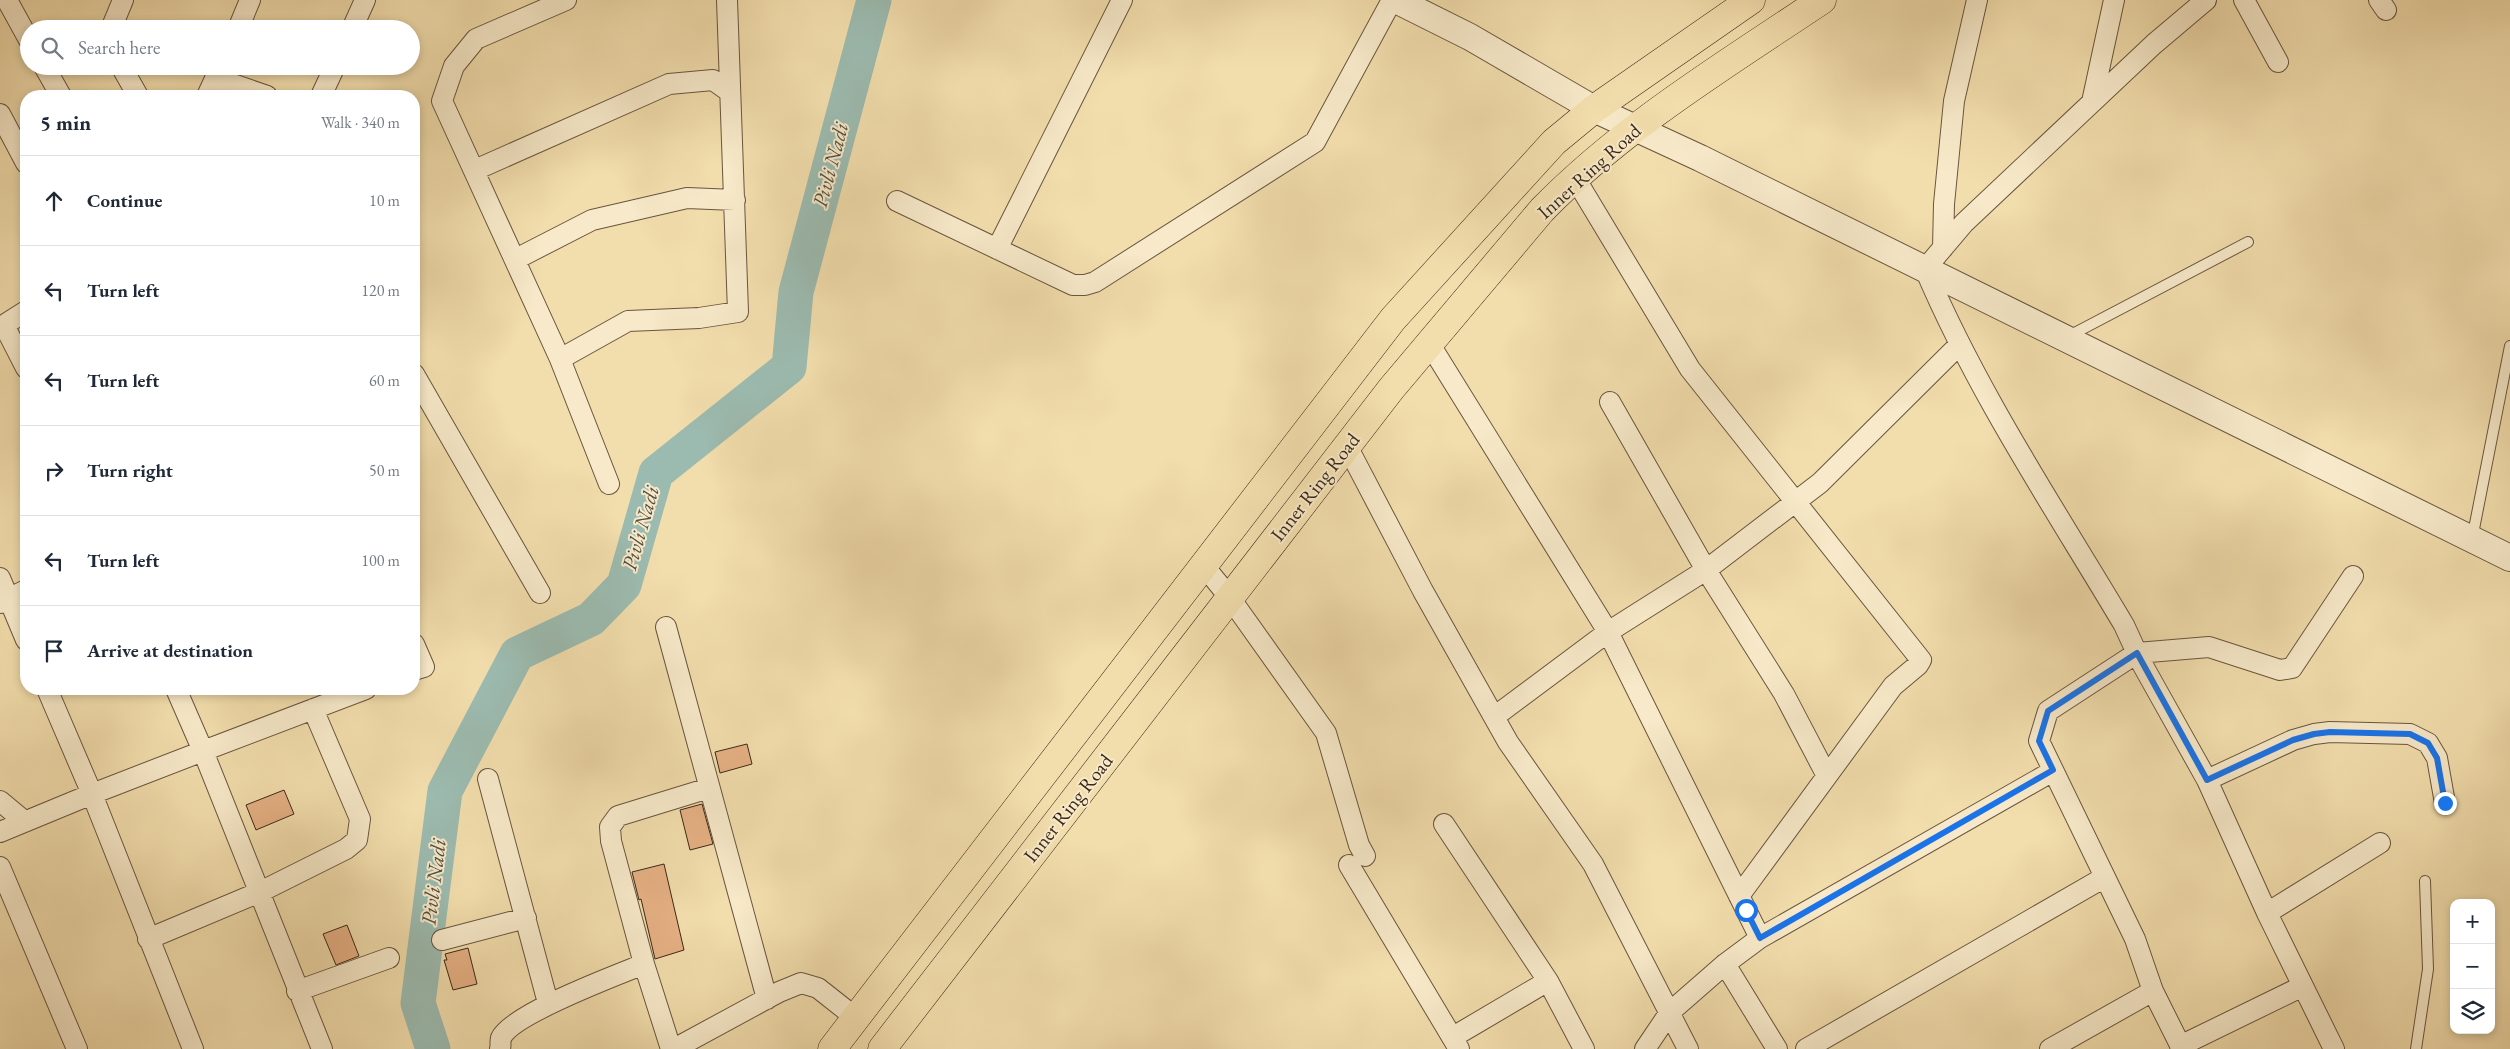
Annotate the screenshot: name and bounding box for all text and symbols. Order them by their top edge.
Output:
search box [20,20,420,75]
icon: search [38,34,66,62]
text: Search here [78,35,160,60]
text: 5 min [40,109,91,136]
text: Walk · 340 m [321,112,400,133]
street label: Inner Ring Road [1532,117,1647,224]
water label: Pivli Nadi [806,119,854,210]
icon: ahead [40,187,68,215]
text: Continue [87,188,162,213]
text: 10 m [369,190,400,211]
icon: left [40,277,68,305]
text: Turn left [87,278,159,303]
text: 120 m [361,280,400,301]
icon: left [40,367,68,395]
text: Turn left [87,368,159,393]
text: 60 m [369,370,400,391]
street label: Inner Ring Road [1265,427,1366,546]
icon: right [40,457,68,485]
text: Turn right [87,458,173,483]
text: 50 m [369,460,400,481]
water label: Pivli Nadi [615,482,665,573]
icon: left [40,547,68,575]
text: Turn left [87,548,159,573]
text: 100 m [361,550,400,571]
icon: arrive [40,637,68,665]
text: Arrive at destination [87,638,253,663]
street label: Inner Ring Road [1018,748,1119,867]
route end [2434,792,2457,815]
water label: Pivli Nadi [414,837,452,927]
route start [1735,899,1758,922]
map controls [2450,899,2495,1034]
button: + [2450,899,2495,944]
button: − [2450,944,2495,989]
button: layers [2450,989,2495,1034]

